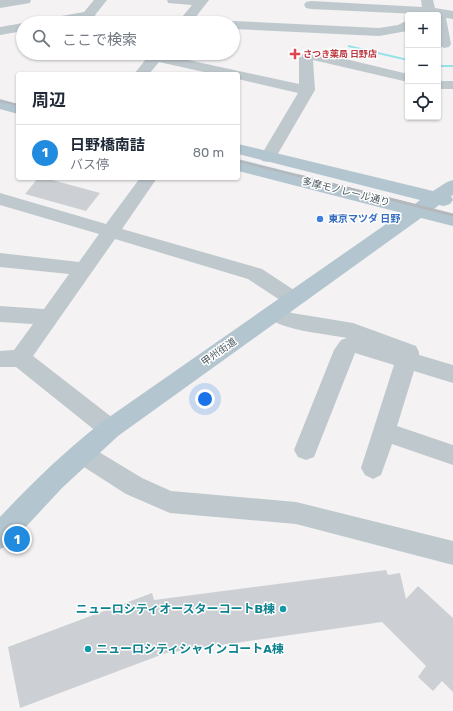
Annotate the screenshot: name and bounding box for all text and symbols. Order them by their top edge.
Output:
map controls [405,12,441,120]
button: + [405,12,441,48]
search box [16,16,240,60]
icon: search [30,27,52,49]
text: ここで検索 [62,31,137,49]
button: − [405,48,441,84]
marker: さつき薬局 日野店 [290,49,300,59]
place label: さつき薬局 日野店 [303,49,377,59]
button: locate [405,84,441,120]
text: 周辺 [32,90,66,110]
text: 日野橋南詰 [70,136,145,154]
text: 1 [42,145,48,160]
text: 80 m [193,145,224,160]
text: バス停 [70,157,109,172]
street label: 多摩モノレール通り [301,175,391,209]
place label: 東京マツダ 日野 [328,213,401,225]
marker: 東京マツダ 日野 [315,214,325,224]
street label: 甲州街道 [199,336,239,368]
your location [195,389,215,409]
pin: 1 [4,524,30,554]
place label: ニューロシティオースターコートB棟 [76,602,275,616]
marker: ニューロシティオースターコートB棟 [278,604,288,614]
place label: ニューロシティシャインコートA棟 [96,642,284,656]
marker: ニューロシティシャインコートA棟 [83,644,93,654]

